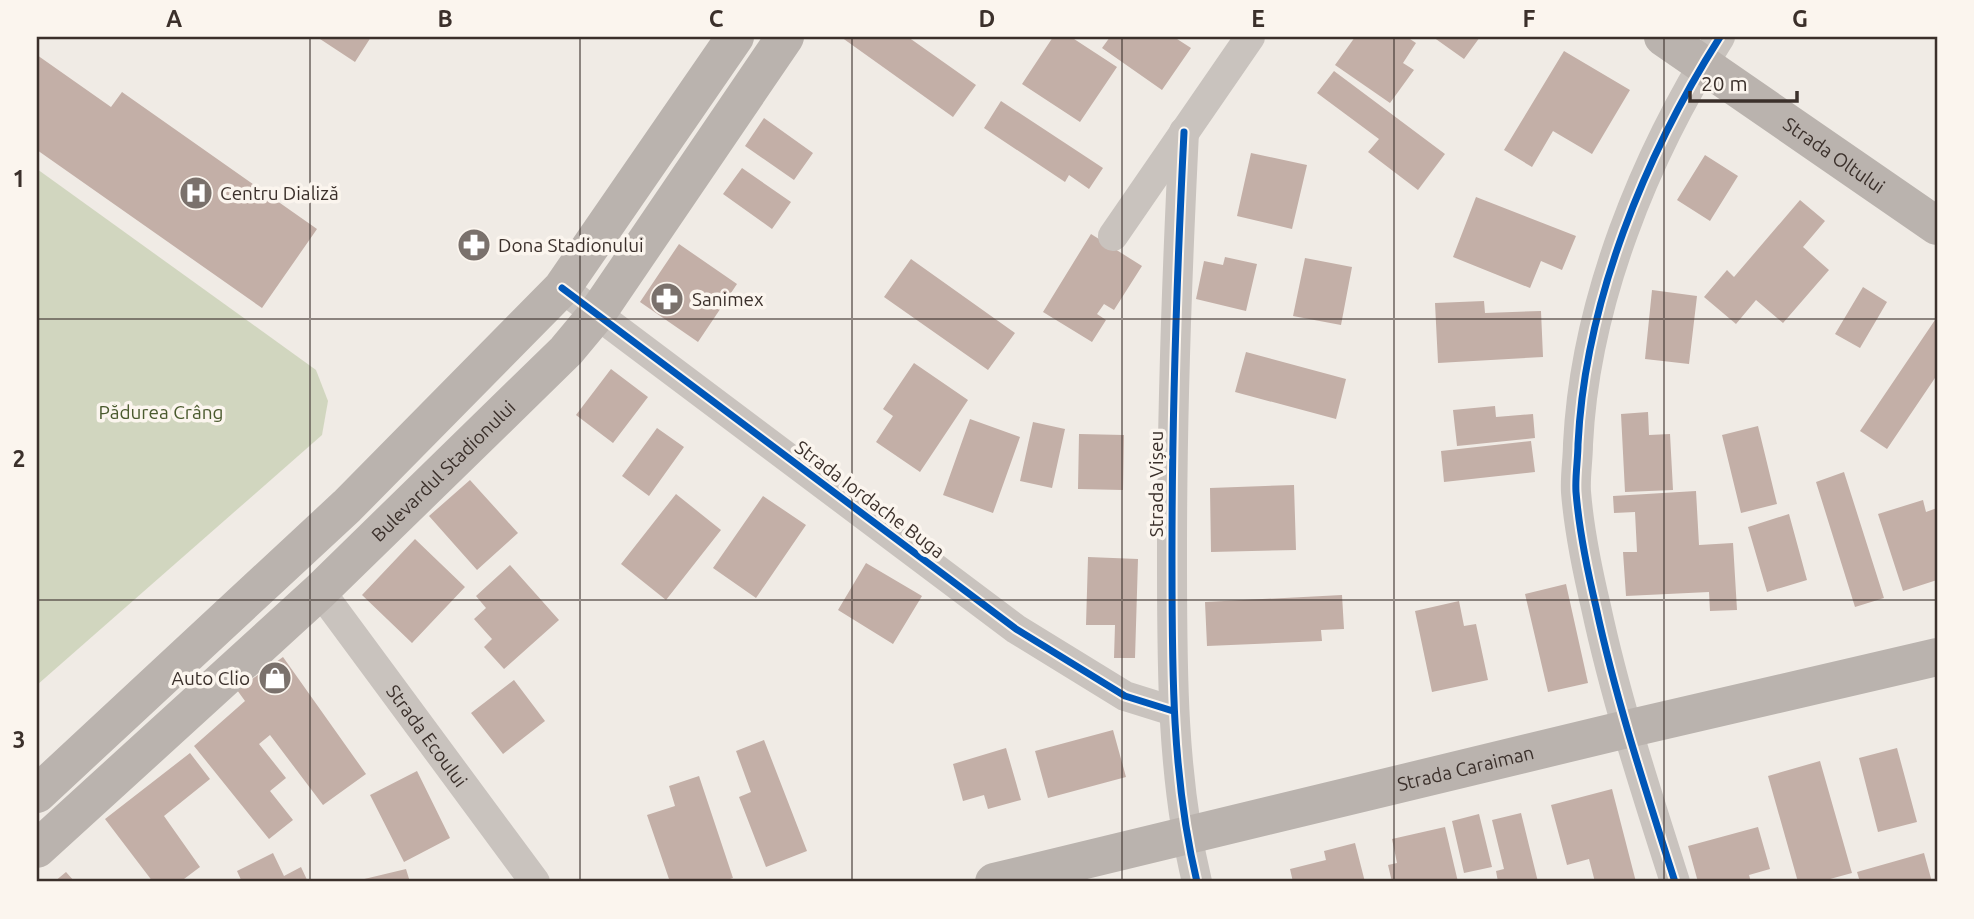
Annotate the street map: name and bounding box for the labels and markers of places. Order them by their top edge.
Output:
hospital icon: Centru Dializă [177,174,215,212]
place label: Centru Dializă [220,182,339,204]
pharmacy icon: Dona Stadionului [455,226,493,264]
place label: Dona Stadionului [498,234,644,256]
pharmacy icon: Sanimex [648,280,686,318]
place label: Sanimex [692,288,764,310]
shop icon: Auto Clio [256,659,294,697]
place label: Auto Clio [172,667,250,689]

